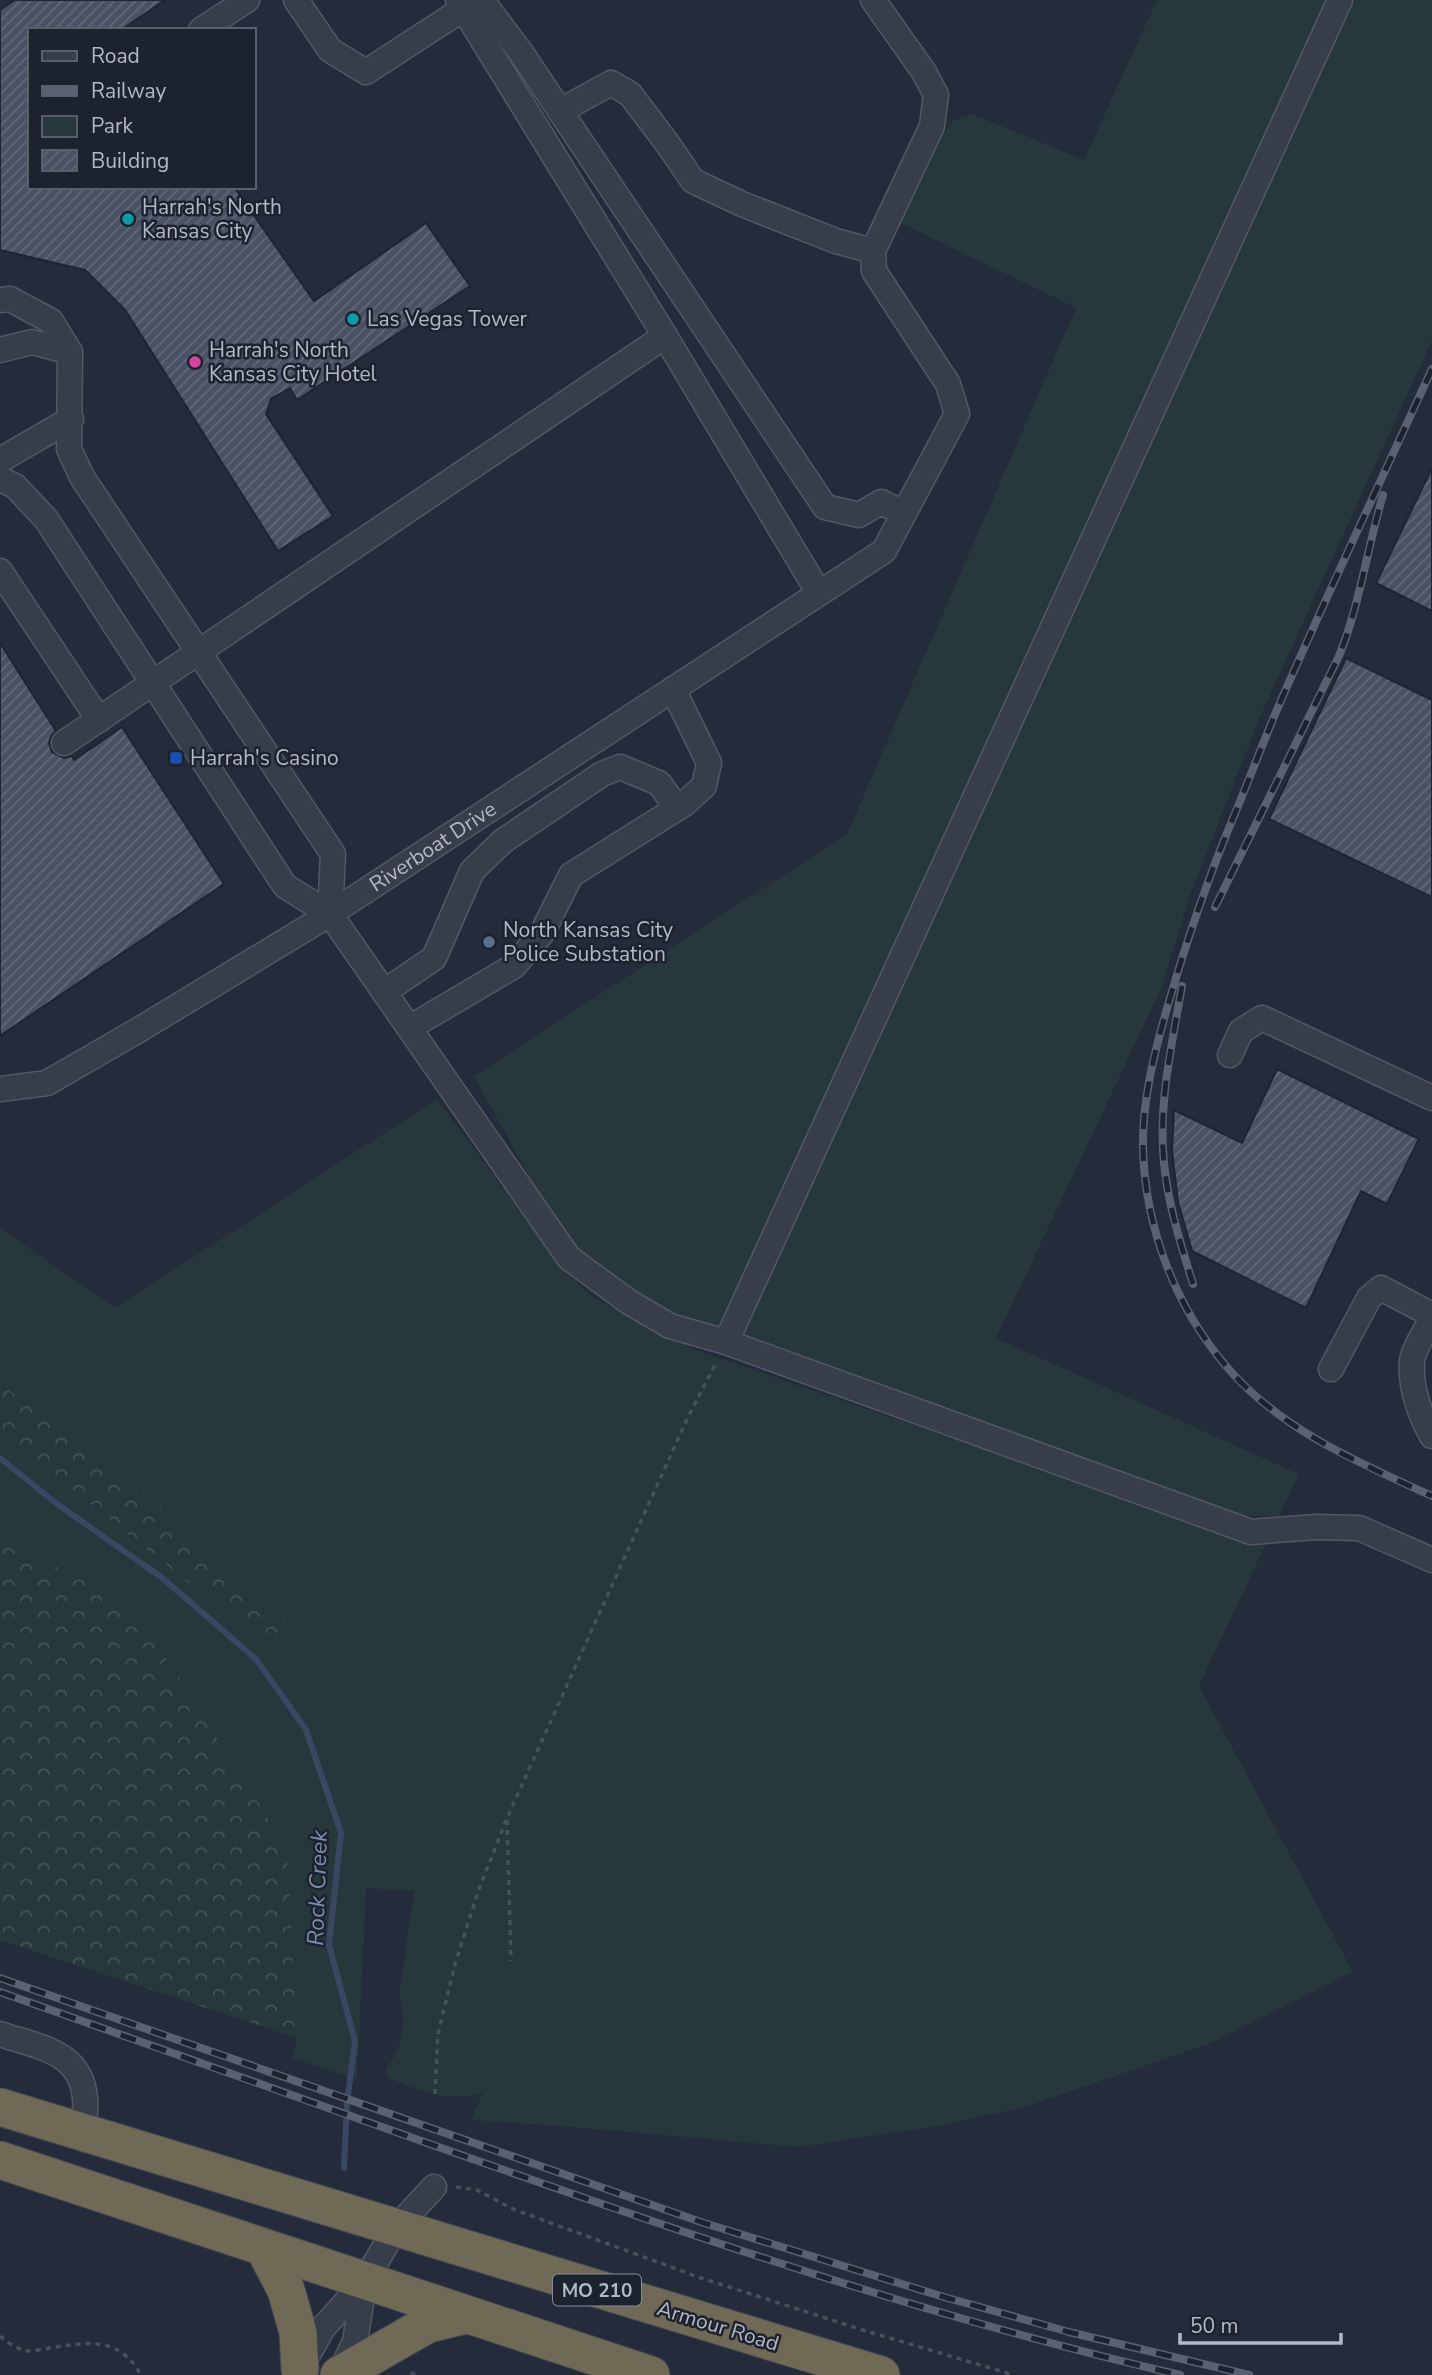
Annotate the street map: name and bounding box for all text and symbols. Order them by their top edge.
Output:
legend [28,28,256,189]
text: Road [91,42,140,70]
text: Railway [91,77,166,105]
text: Park [91,112,133,140]
text: Building [91,147,169,175]
place label: Harrah's North Kansas City [142,193,282,245]
marker: Harrah's North Kansas City [120,211,136,227]
place label: Las Vegas Tower [367,305,528,333]
marker: Las Vegas Tower [345,311,361,327]
place label: Harrah's North Kansas City Hotel [209,336,378,388]
marker: Harrah's North Kansas City Hotel [187,354,203,370]
place label: Harrah's Casino [190,744,339,772]
marker: Harrah's Casino [168,750,184,766]
street label: Riverboat Drive [364,795,502,898]
place label: North Kansas City Police Substation [503,916,673,968]
marker: North Kansas City Police Substation [481,934,497,950]
water label: Rock Creek [300,1829,335,1946]
road number: MO 210 [553,2274,641,2306]
street label: Armour Road [654,2294,782,2358]
scale bar [1180,2302,1341,2346]
text: 50 m [1190,2312,1239,2340]

